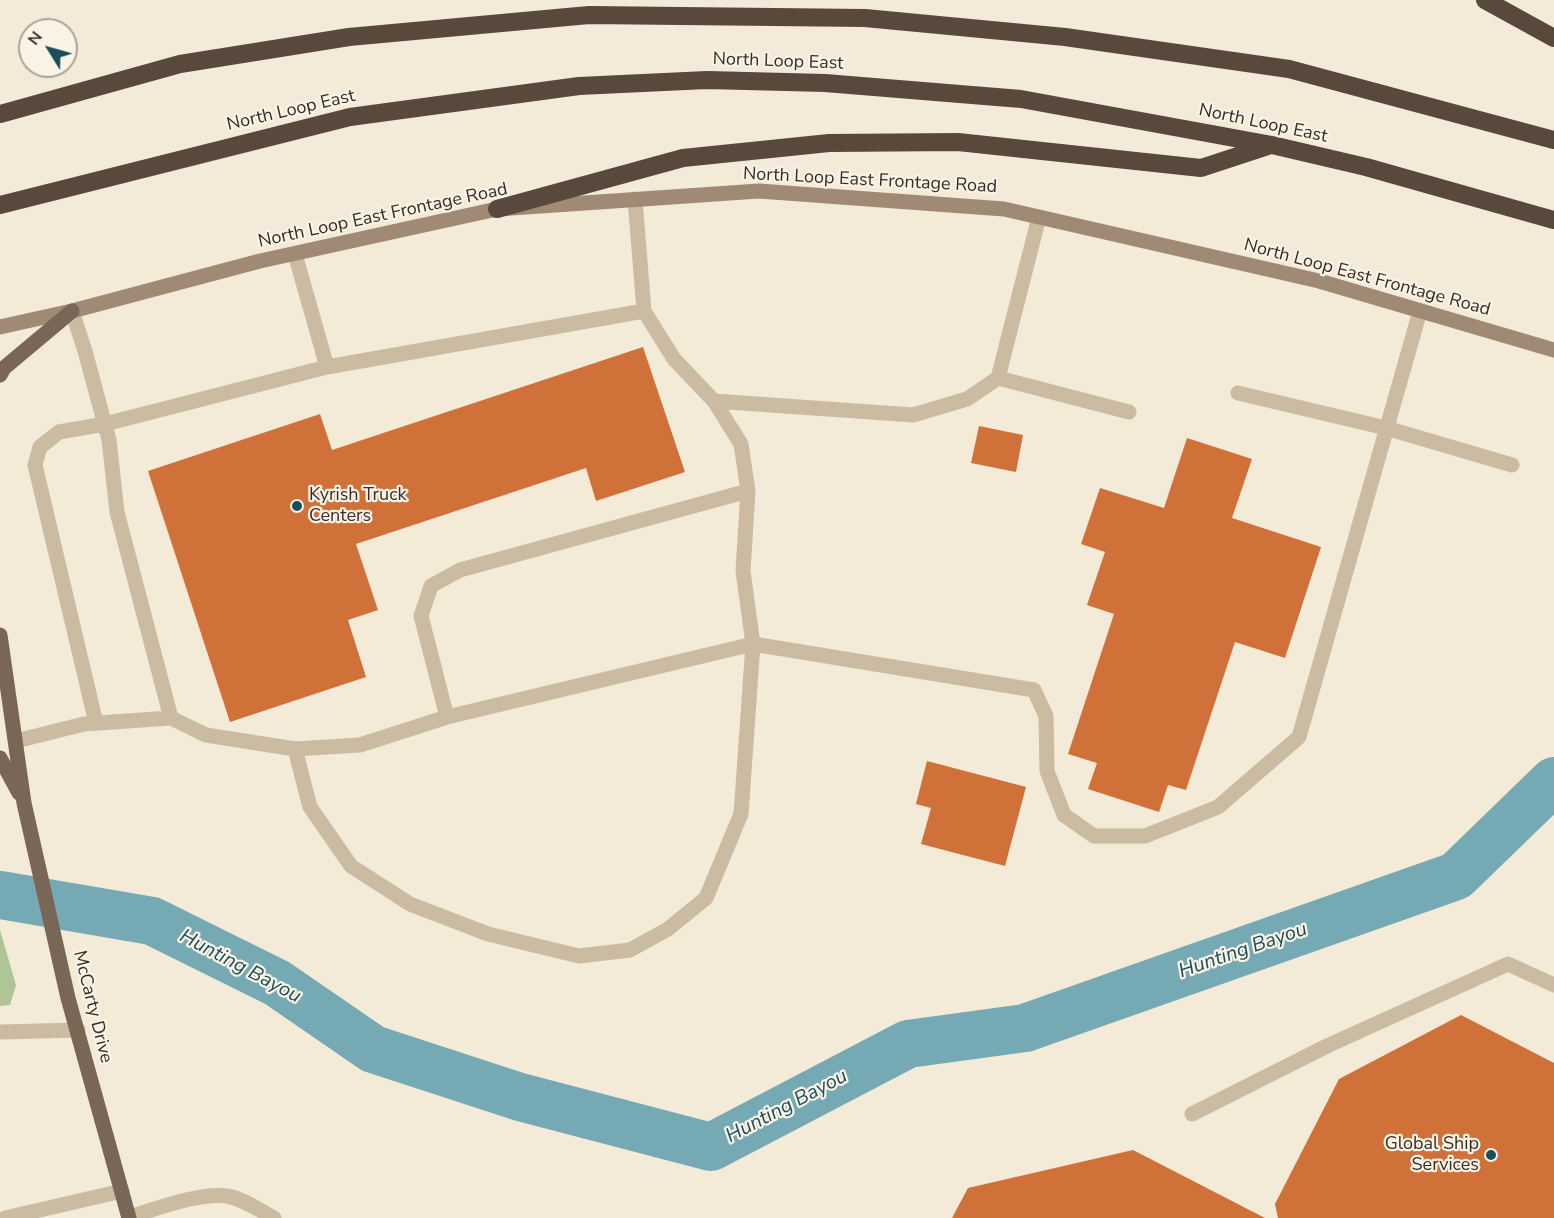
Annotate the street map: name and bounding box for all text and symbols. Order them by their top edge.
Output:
north arrow [18,18,78,78]
text: N [23,27,48,50]
street label: North Loop East [712,49,844,75]
street label: North Loop East [225,86,357,136]
street label: North Loop East [1197,100,1329,148]
street label: North Loop East Frontage Road [742,164,998,198]
street label: North Loop East Frontage Road [256,179,510,253]
street label: North Loop East Frontage Road [1241,235,1493,321]
place label: Kyrish Truck Centers [309,485,406,528]
marker: Kyrish Truck Centers [290,499,304,513]
water label: Hunting Bayou [1176,918,1310,984]
water label: Hunting Bayou [175,925,305,1009]
street label: McCarty Drive [68,949,116,1065]
water label: Hunting Bayou [722,1065,852,1149]
place label: Global Ship Services [1385,1134,1479,1176]
marker: Global Ship Services [1484,1148,1498,1162]

